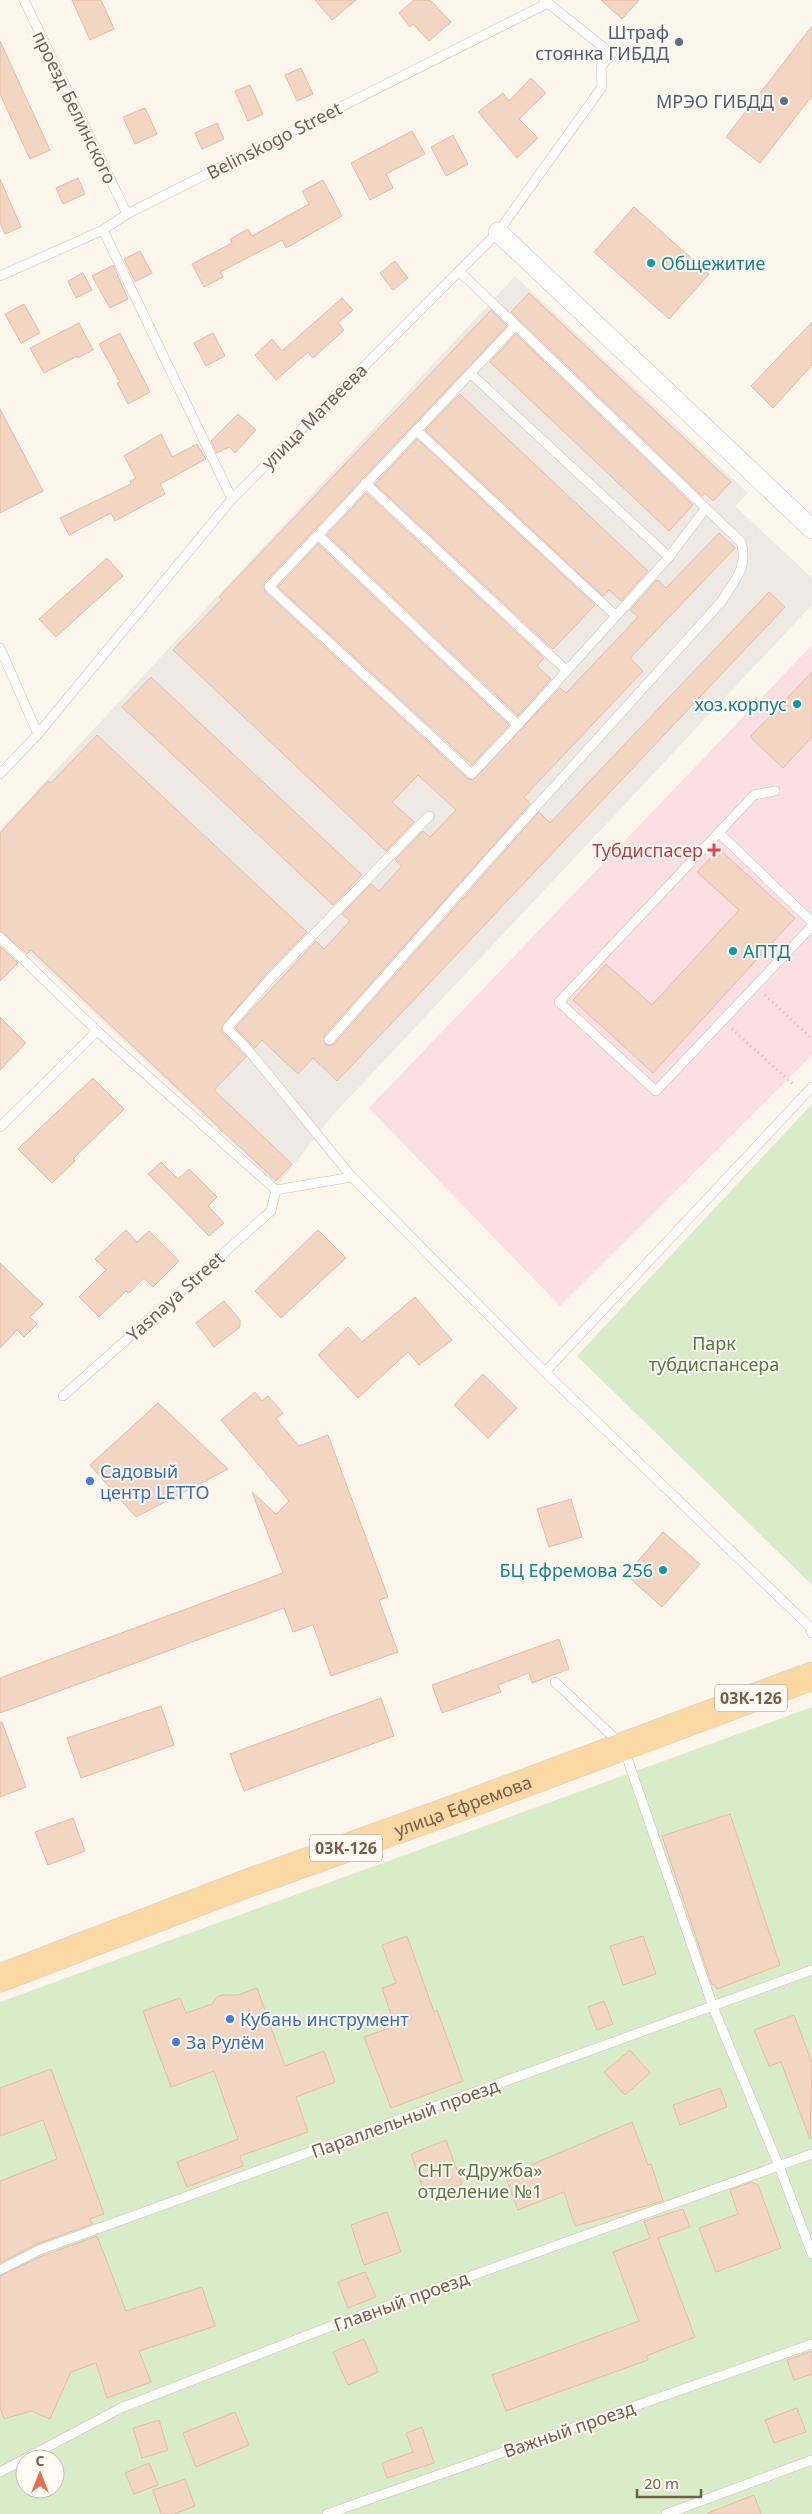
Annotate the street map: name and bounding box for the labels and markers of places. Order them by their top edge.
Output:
place label: Штраф стоянка ГИБДД [535,20,669,65]
marker: Штраф стоянка ГИБДД [673,36,685,48]
place label: МРЭО ГИБДД [656,89,774,113]
marker: МРЭО ГИБДД [778,95,790,107]
place label: Общежитие [661,251,766,275]
marker: Общежитие [645,257,657,269]
place label: хоз.корпус [695,692,787,716]
marker: хоз.корпус [791,698,803,710]
place label: Тубдиспасер [592,838,703,862]
marker: Тубдиспасер [707,843,721,857]
place label: АПТД [743,939,790,963]
marker: АПТД [727,945,739,957]
place label: Садовый центр LETTO [100,1459,210,1504]
marker: Садовый центр LETTO [84,1475,96,1487]
place label: БЦ Ефремова 256 [500,1558,653,1582]
marker: БЦ Ефремова 256 [657,1564,669,1576]
place label: Кубань инструмент [240,2007,409,2031]
marker: Кубань инструмент [224,2013,236,2025]
place label: За Рулём [186,2030,265,2054]
marker: За Рулём [170,2036,182,2048]

